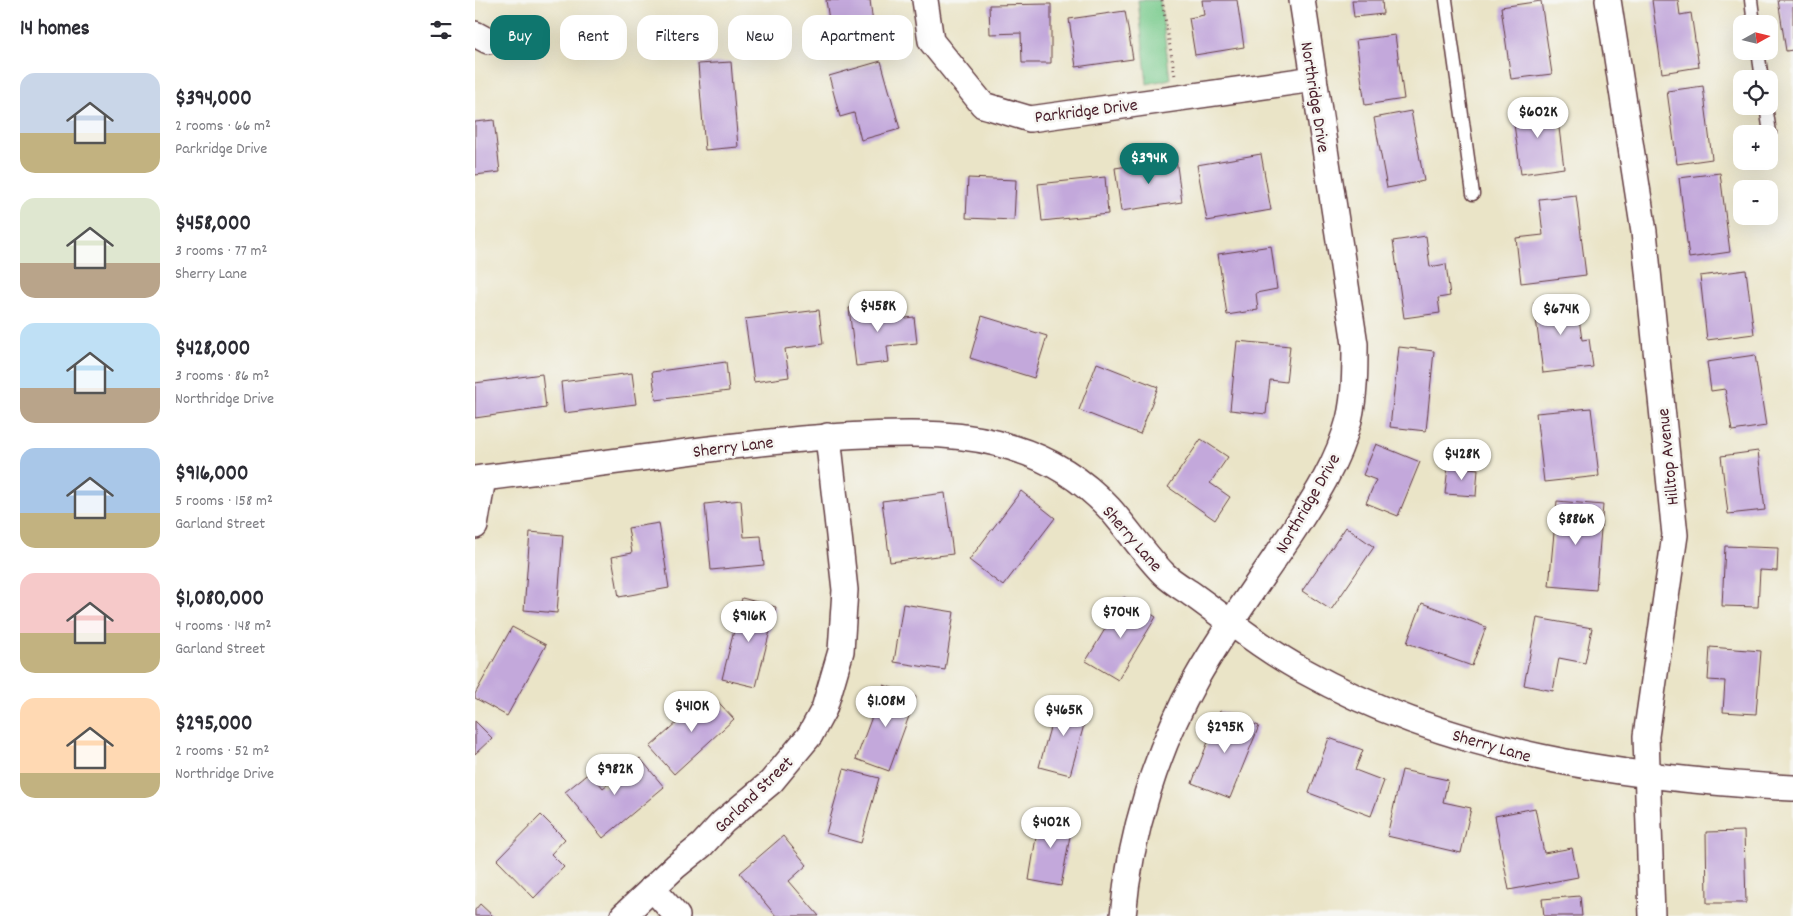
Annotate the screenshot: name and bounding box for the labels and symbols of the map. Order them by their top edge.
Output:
north arrow [1733,15,1777,60]
street label: Northridge Drive [1292,40,1335,154]
street label: Parkridge Drive [1033,94,1139,131]
pin: $602K [1503,96,1573,139]
pin: $394K [1114,142,1184,185]
pin: $458K [843,290,913,333]
pin: $674K [1526,294,1596,336]
street label: Hilltop Avenue [1652,407,1687,506]
street label: Sherry Lane [692,431,775,466]
pin: $428K [1427,438,1497,481]
street label: Northridge Drive [1270,450,1348,559]
street label: Sherry Lane [1095,501,1167,578]
pin: $886K [1541,504,1611,546]
pin: $704K [1086,596,1156,639]
pin: $916K [714,600,784,643]
pin: $1.08M [845,686,927,728]
pin: $410K [657,690,727,733]
pin: $465K [1029,694,1099,737]
pin: $295K [1190,712,1260,754]
street label: Sherry Lane [1449,724,1534,771]
street label: Garland Street [710,751,800,840]
pin: $982K [580,754,650,796]
pin: $402K [1016,806,1086,849]

